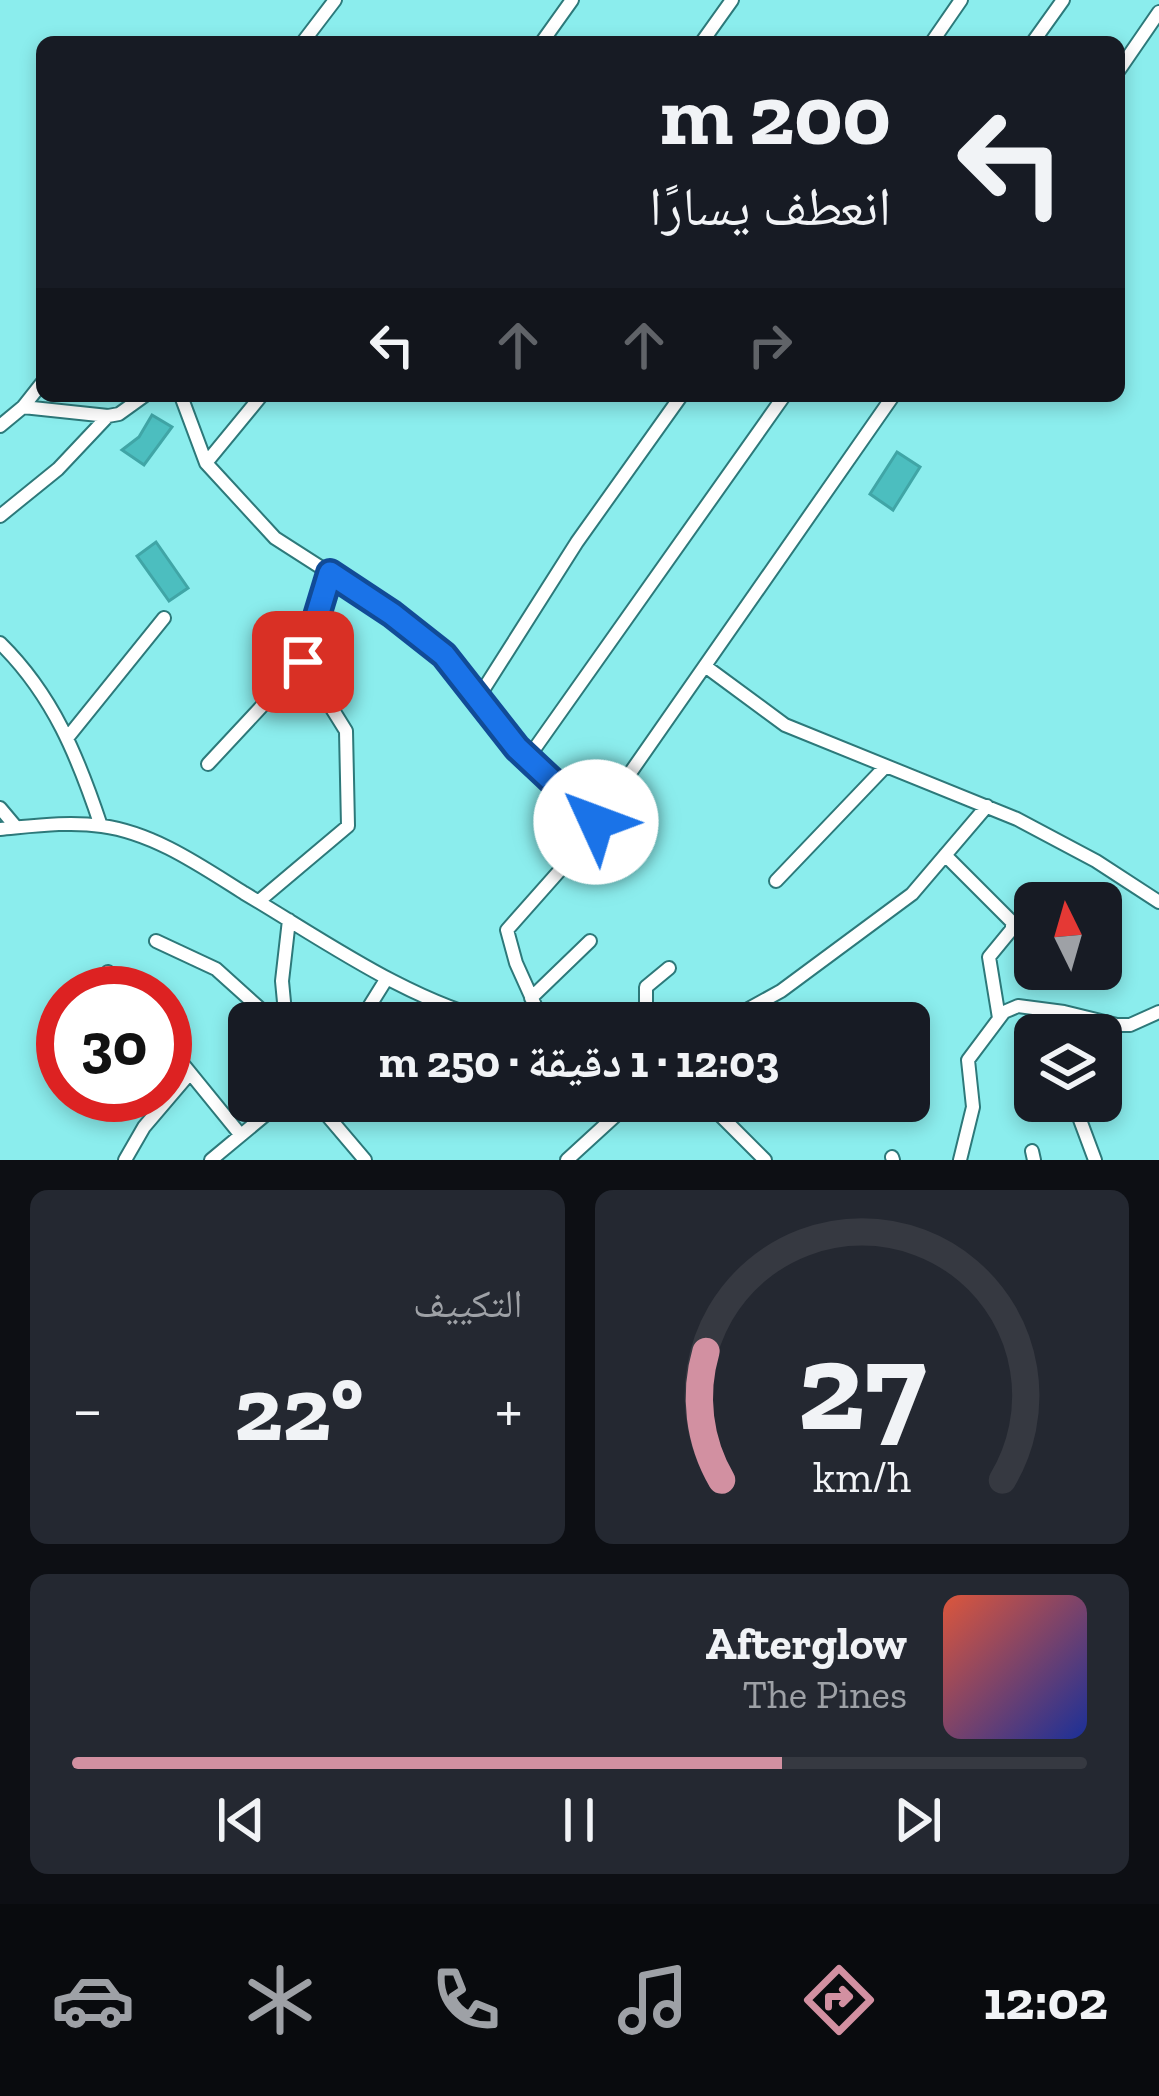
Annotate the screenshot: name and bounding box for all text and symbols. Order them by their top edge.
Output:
text: 200 m [660,65,891,166]
icon: left [933,84,1089,240]
text: انعطف يسارًا [649,174,891,239]
icon: left [359,312,425,378]
icon: ahead [485,312,551,378]
icon: ahead [611,312,677,378]
icon: right [737,312,803,378]
pin [252,611,354,713]
icon: arrive [270,629,336,695]
position arrow [533,759,659,885]
north arrow [1014,882,1122,990]
map controls [1014,882,1122,1122]
speed limit sign: 30 [36,966,192,1122]
button: layers [1014,1014,1122,1122]
text: 12:03 · 1 دقيقة · 250 m [379,1035,779,1089]
text: التكييف [413,1280,523,1327]
text: 27 [797,1311,926,1461]
text: 22° [234,1355,363,1463]
text: − [72,1370,103,1449]
text: + [495,1370,523,1449]
text: km/h [813,1452,911,1503]
text: Afterglow [706,1617,907,1671]
text: The Pines [743,1671,907,1718]
icon: previous [208,1787,274,1853]
icon: pause [546,1787,612,1853]
icon: next [885,1787,951,1853]
icon: car [51,1958,135,2042]
icon: climate [238,1958,322,2042]
icon: phone [424,1958,508,2042]
icon: music [611,1958,695,2042]
icon: directions [797,1958,881,2042]
text: 12:02 [983,1968,1108,2033]

